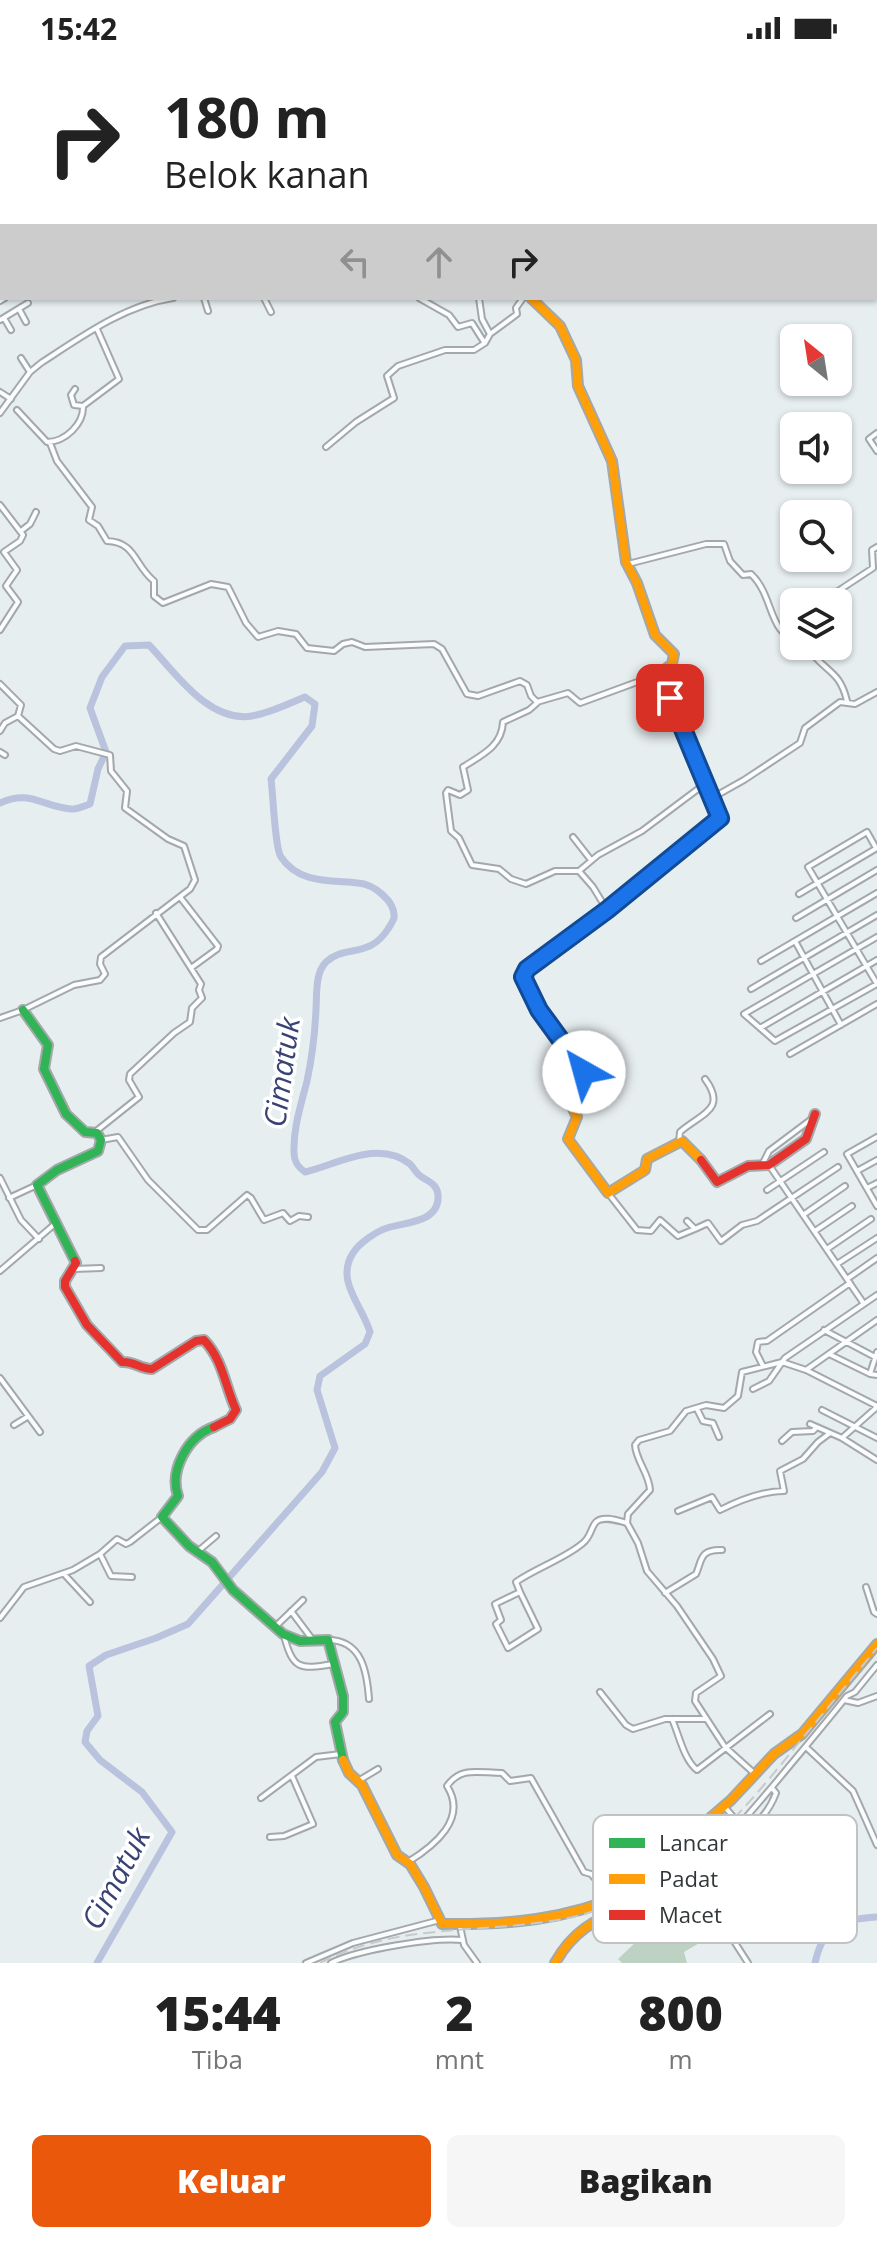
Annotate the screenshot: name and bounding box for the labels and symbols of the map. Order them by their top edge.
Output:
north arrow [780,324,852,396]
pin [636,664,704,732]
water label: Cimatuk [253,1013,309,1129]
position arrow [542,1030,626,1114]
legend [593,1815,857,1943]
water label: Cimatuk [71,1819,160,1936]
text: Lancar [659,1827,728,1857]
text: Padat [659,1863,718,1893]
text: Macet [659,1899,722,1929]

